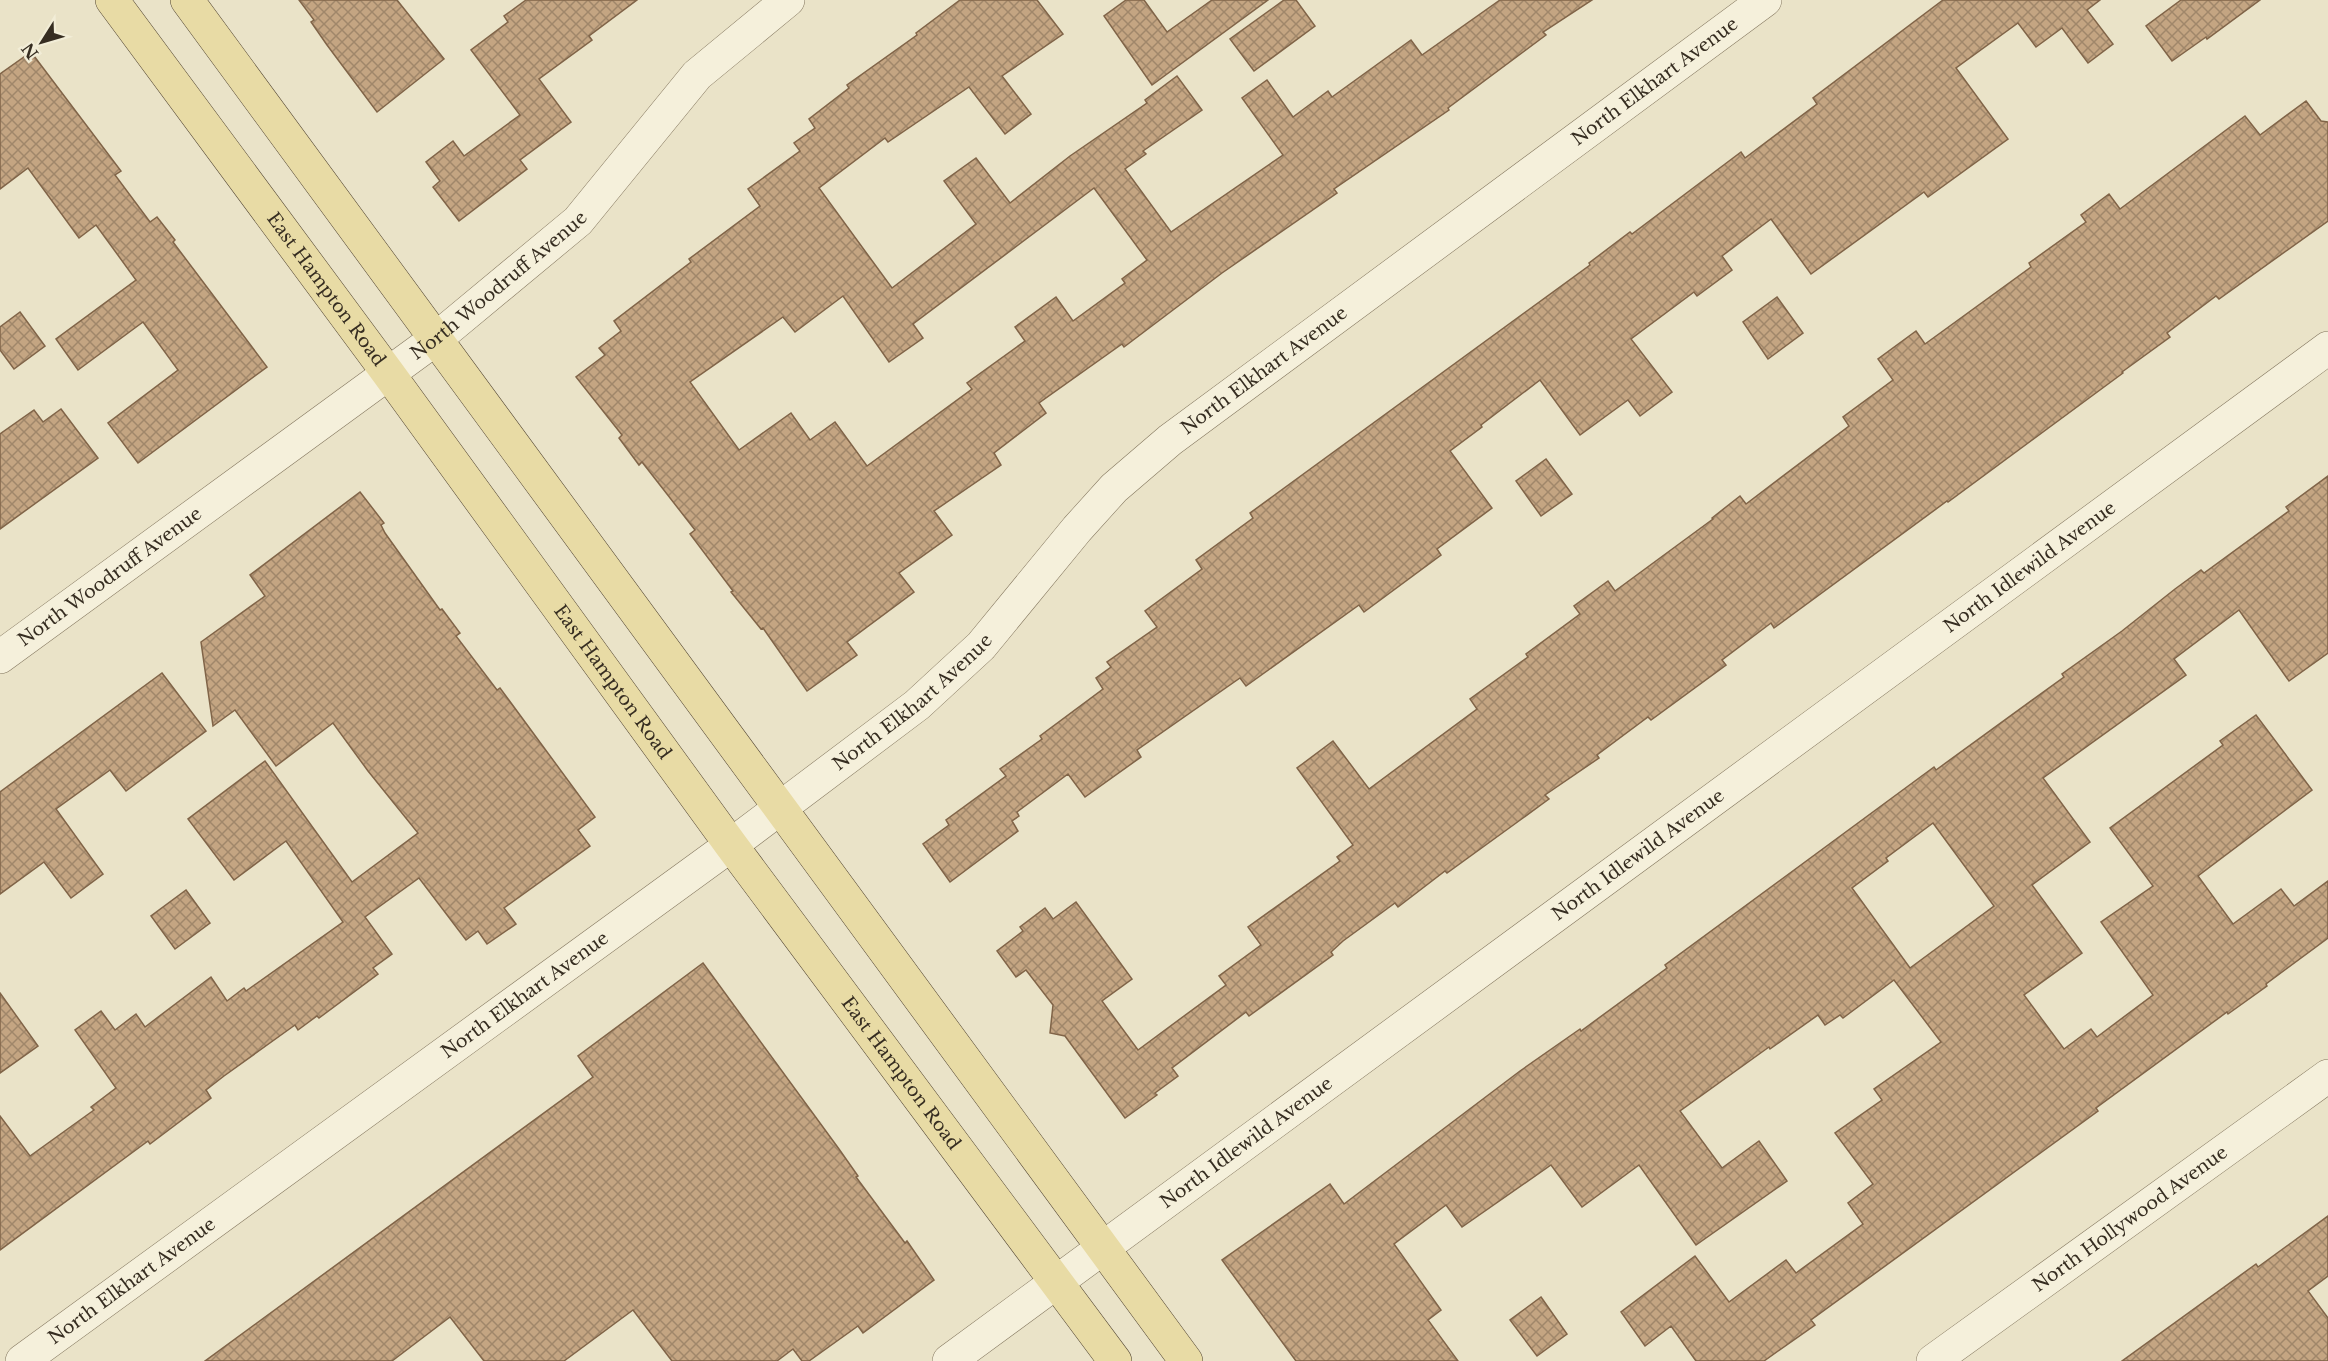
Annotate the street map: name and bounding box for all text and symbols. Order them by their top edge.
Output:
north arrow [12,12,72,72]
street label: North Elkhart Avenue [1567,13,1742,150]
text: N [18,39,43,63]
street label: North Woodruff Avenue [406,207,592,365]
street label: East Hampton Road [262,208,390,371]
street label: North Elkhart Avenue [1177,302,1351,439]
street label: North Idlewild Avenue [1939,497,2120,638]
street label: North Woodruff Avenue [14,502,206,651]
street label: East Hampton Road [549,600,676,764]
street label: North Elkhart Avenue [829,630,997,775]
street label: North Idlewild Avenue [1548,784,1728,925]
street label: North Elkhart Avenue [437,927,613,1063]
street label: East Hampton Road [837,992,965,1154]
street label: North Idlewild Avenue [1156,1072,1337,1213]
street label: North Hollywood Avenue [2028,1141,2232,1297]
street label: North Elkhart Avenue [44,1213,220,1349]

